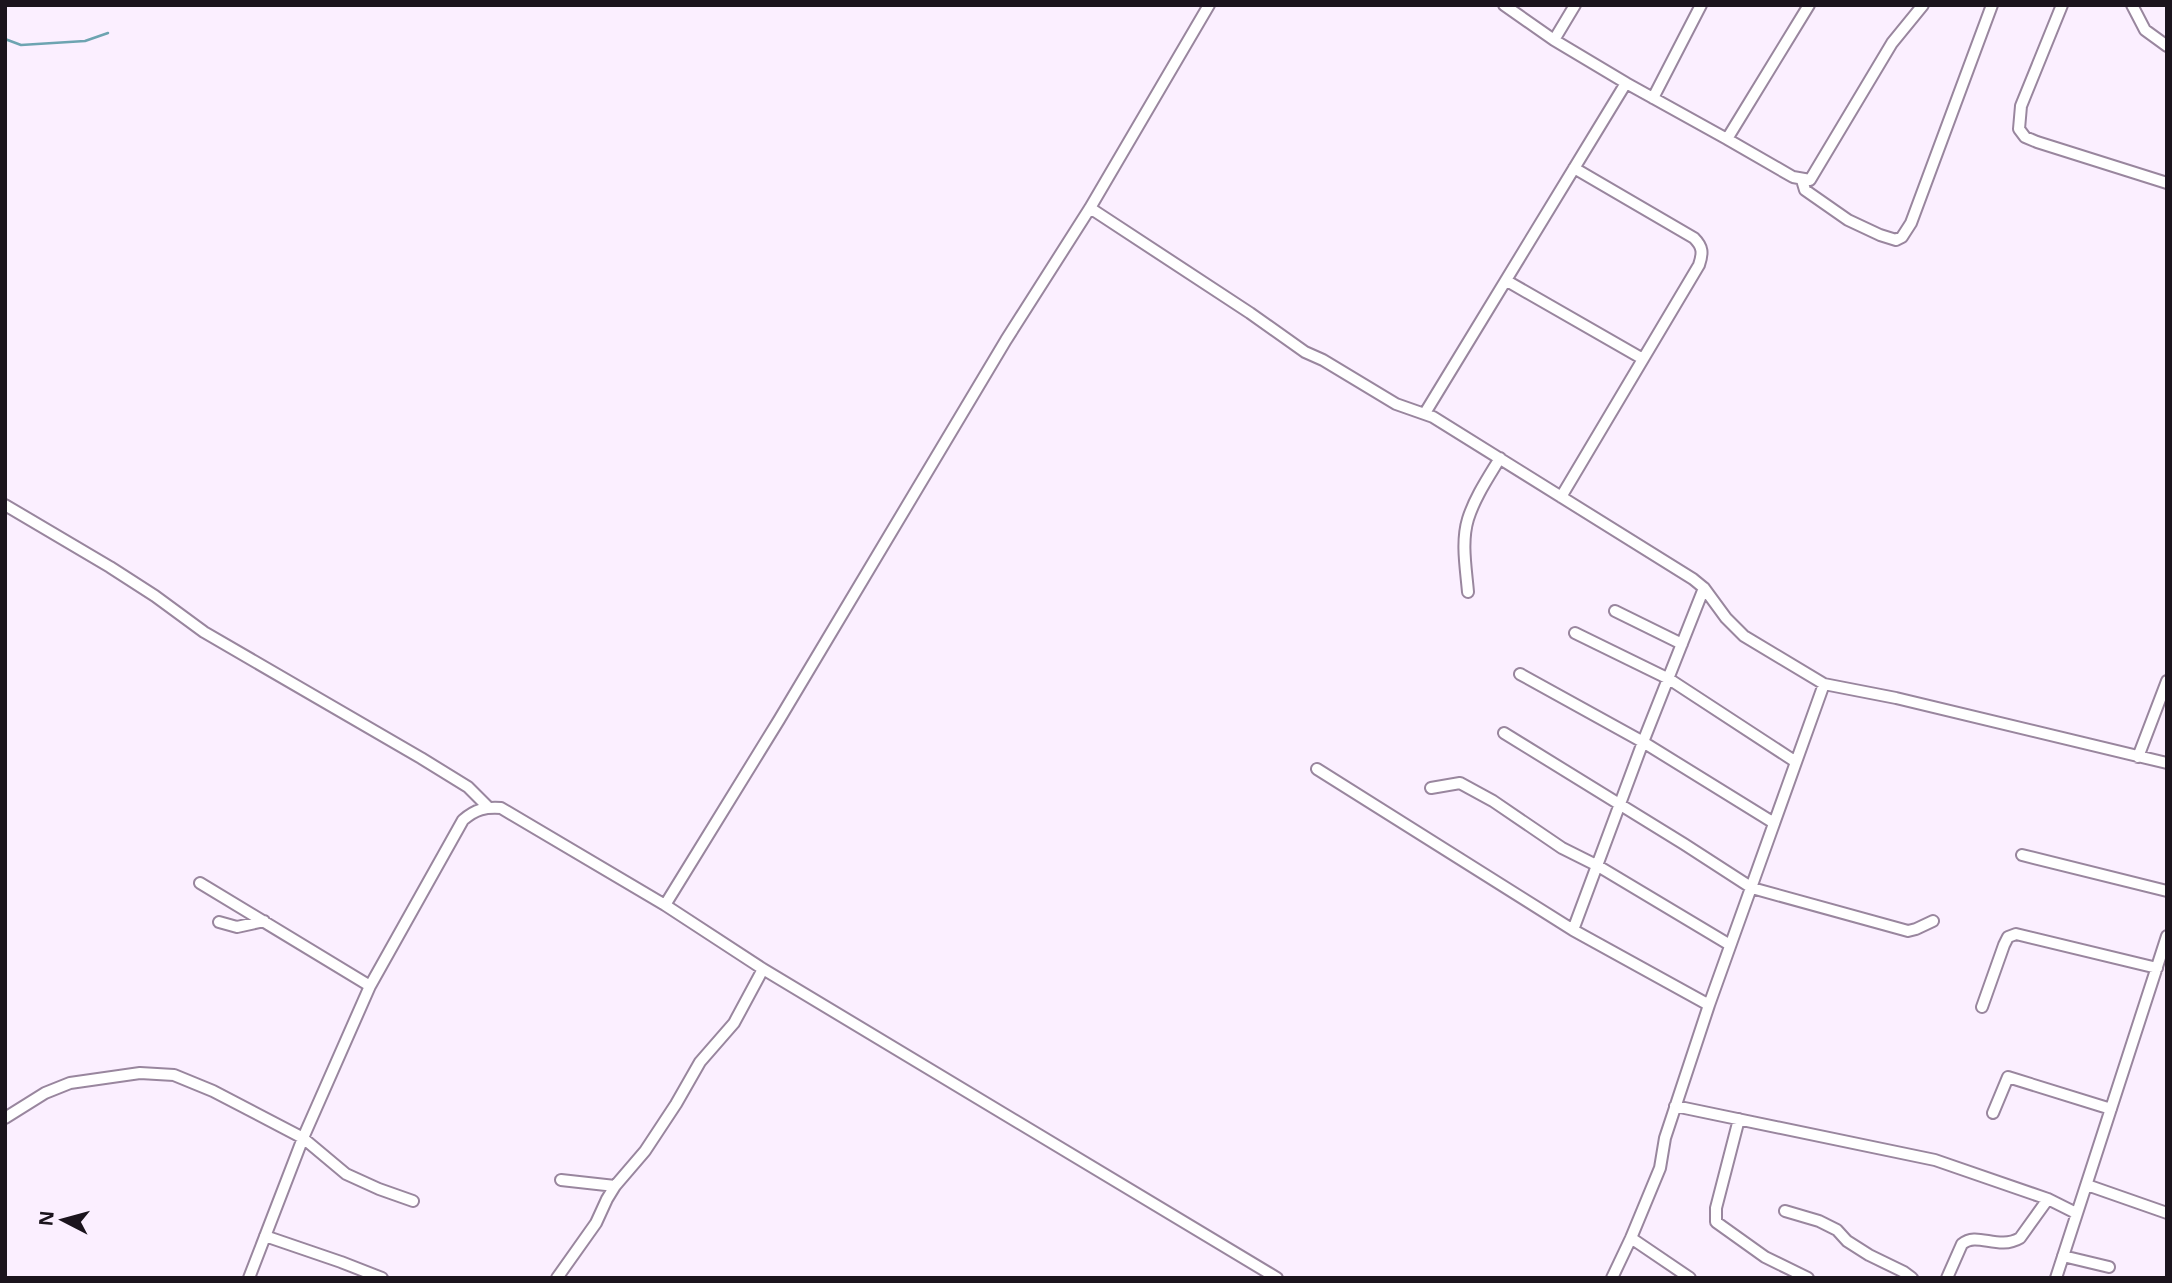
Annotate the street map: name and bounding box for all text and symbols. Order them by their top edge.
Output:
north arrow [28,1185,98,1255]
text: N [32,1209,60,1227]

